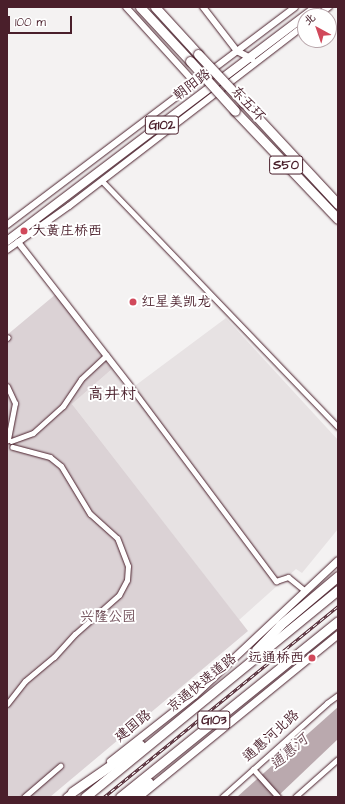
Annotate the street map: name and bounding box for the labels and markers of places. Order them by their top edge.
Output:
place label: 大黄庄桥西 [32,223,102,239]
marker: 大黄庄桥西 [19,226,29,236]
place label: 红星美凯龙 [141,294,211,310]
marker: 红星美凯龙 [128,297,138,307]
place label: 远通桥西 [248,650,304,666]
marker: 远通桥西 [307,653,317,663]

